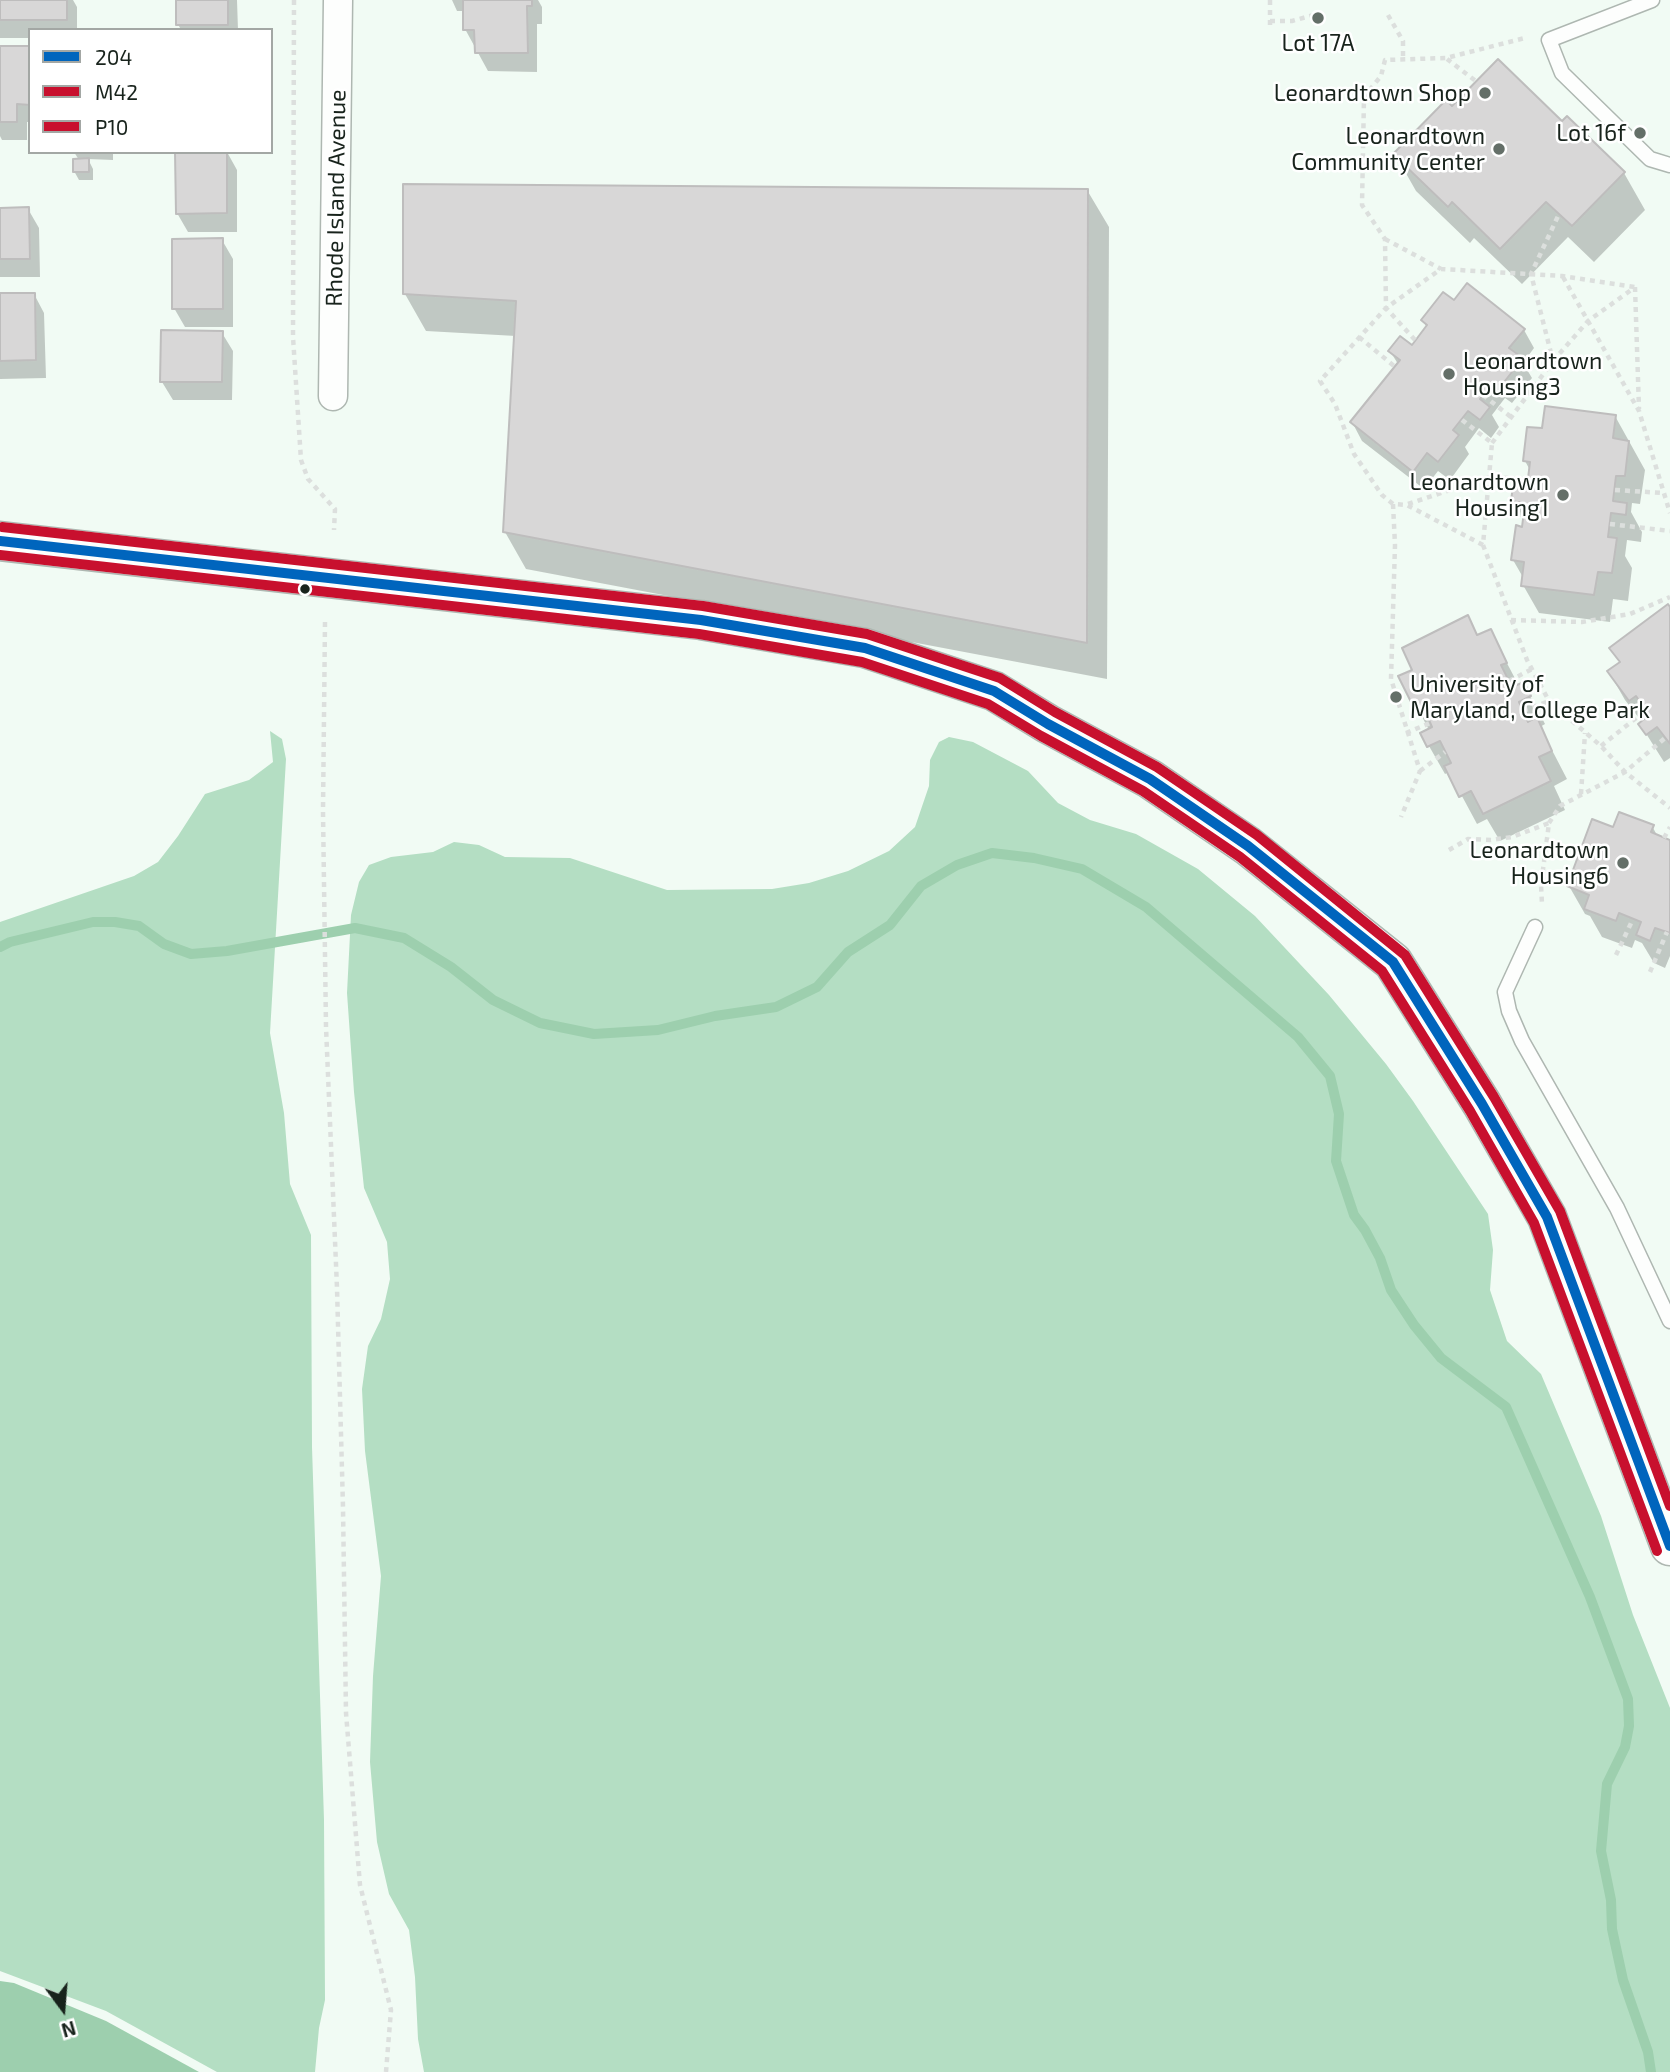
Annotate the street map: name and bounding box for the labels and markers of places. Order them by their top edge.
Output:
marker: Lot 17A [1310,10,1326,26]
place label: Lot 17A [1281,29,1355,57]
place label: Leonardtown Shop [1274,79,1471,107]
marker: Leonardtown Shop [1477,85,1493,101]
place label: Lot 16f [1556,119,1626,147]
place label: Leonardtown Community Center [1291,122,1485,176]
marker: Lot 16f [1632,125,1648,141]
marker: Leonardtown Community Center [1491,141,1507,157]
place label: Leonardtown Housing3 [1463,347,1602,401]
marker: Leonardtown Housing3 [1441,366,1457,382]
place label: Leonardtown Housing1 [1410,468,1549,522]
marker: Leonardtown Housing1 [1555,487,1571,503]
unlabelled marker [298,582,312,596]
place label: University of Maryland, College Park [1410,670,1650,724]
marker: University of Maryland, College Park [1388,689,1404,705]
place label: Leonardtown Housing6 [1470,836,1609,890]
marker: Leonardtown Housing6 [1615,855,1631,871]

